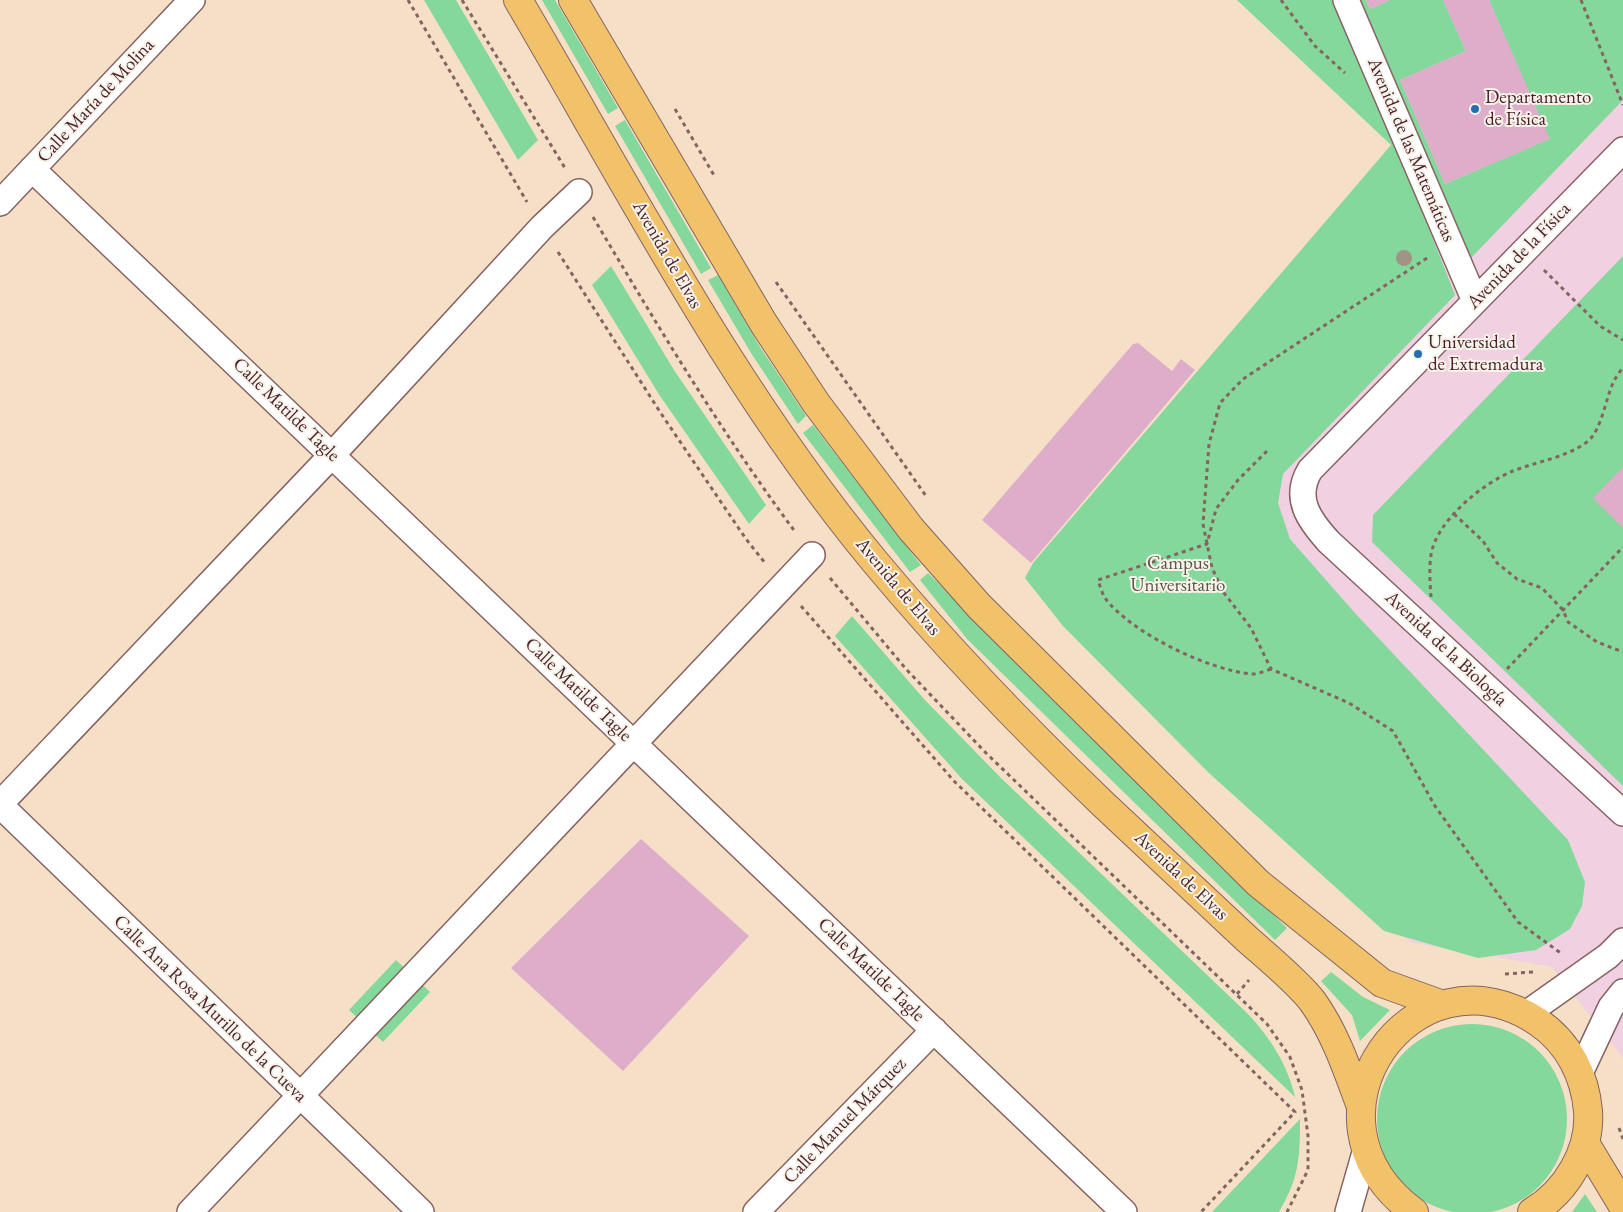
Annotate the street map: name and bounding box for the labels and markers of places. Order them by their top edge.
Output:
place label: Departamento de Física [1485,87,1591,131]
marker: Departamento de Física [1469,103,1481,115]
place label: Universidad de Extremadura [1428,332,1543,376]
marker: Universidad de Extremadura [1412,348,1424,360]

